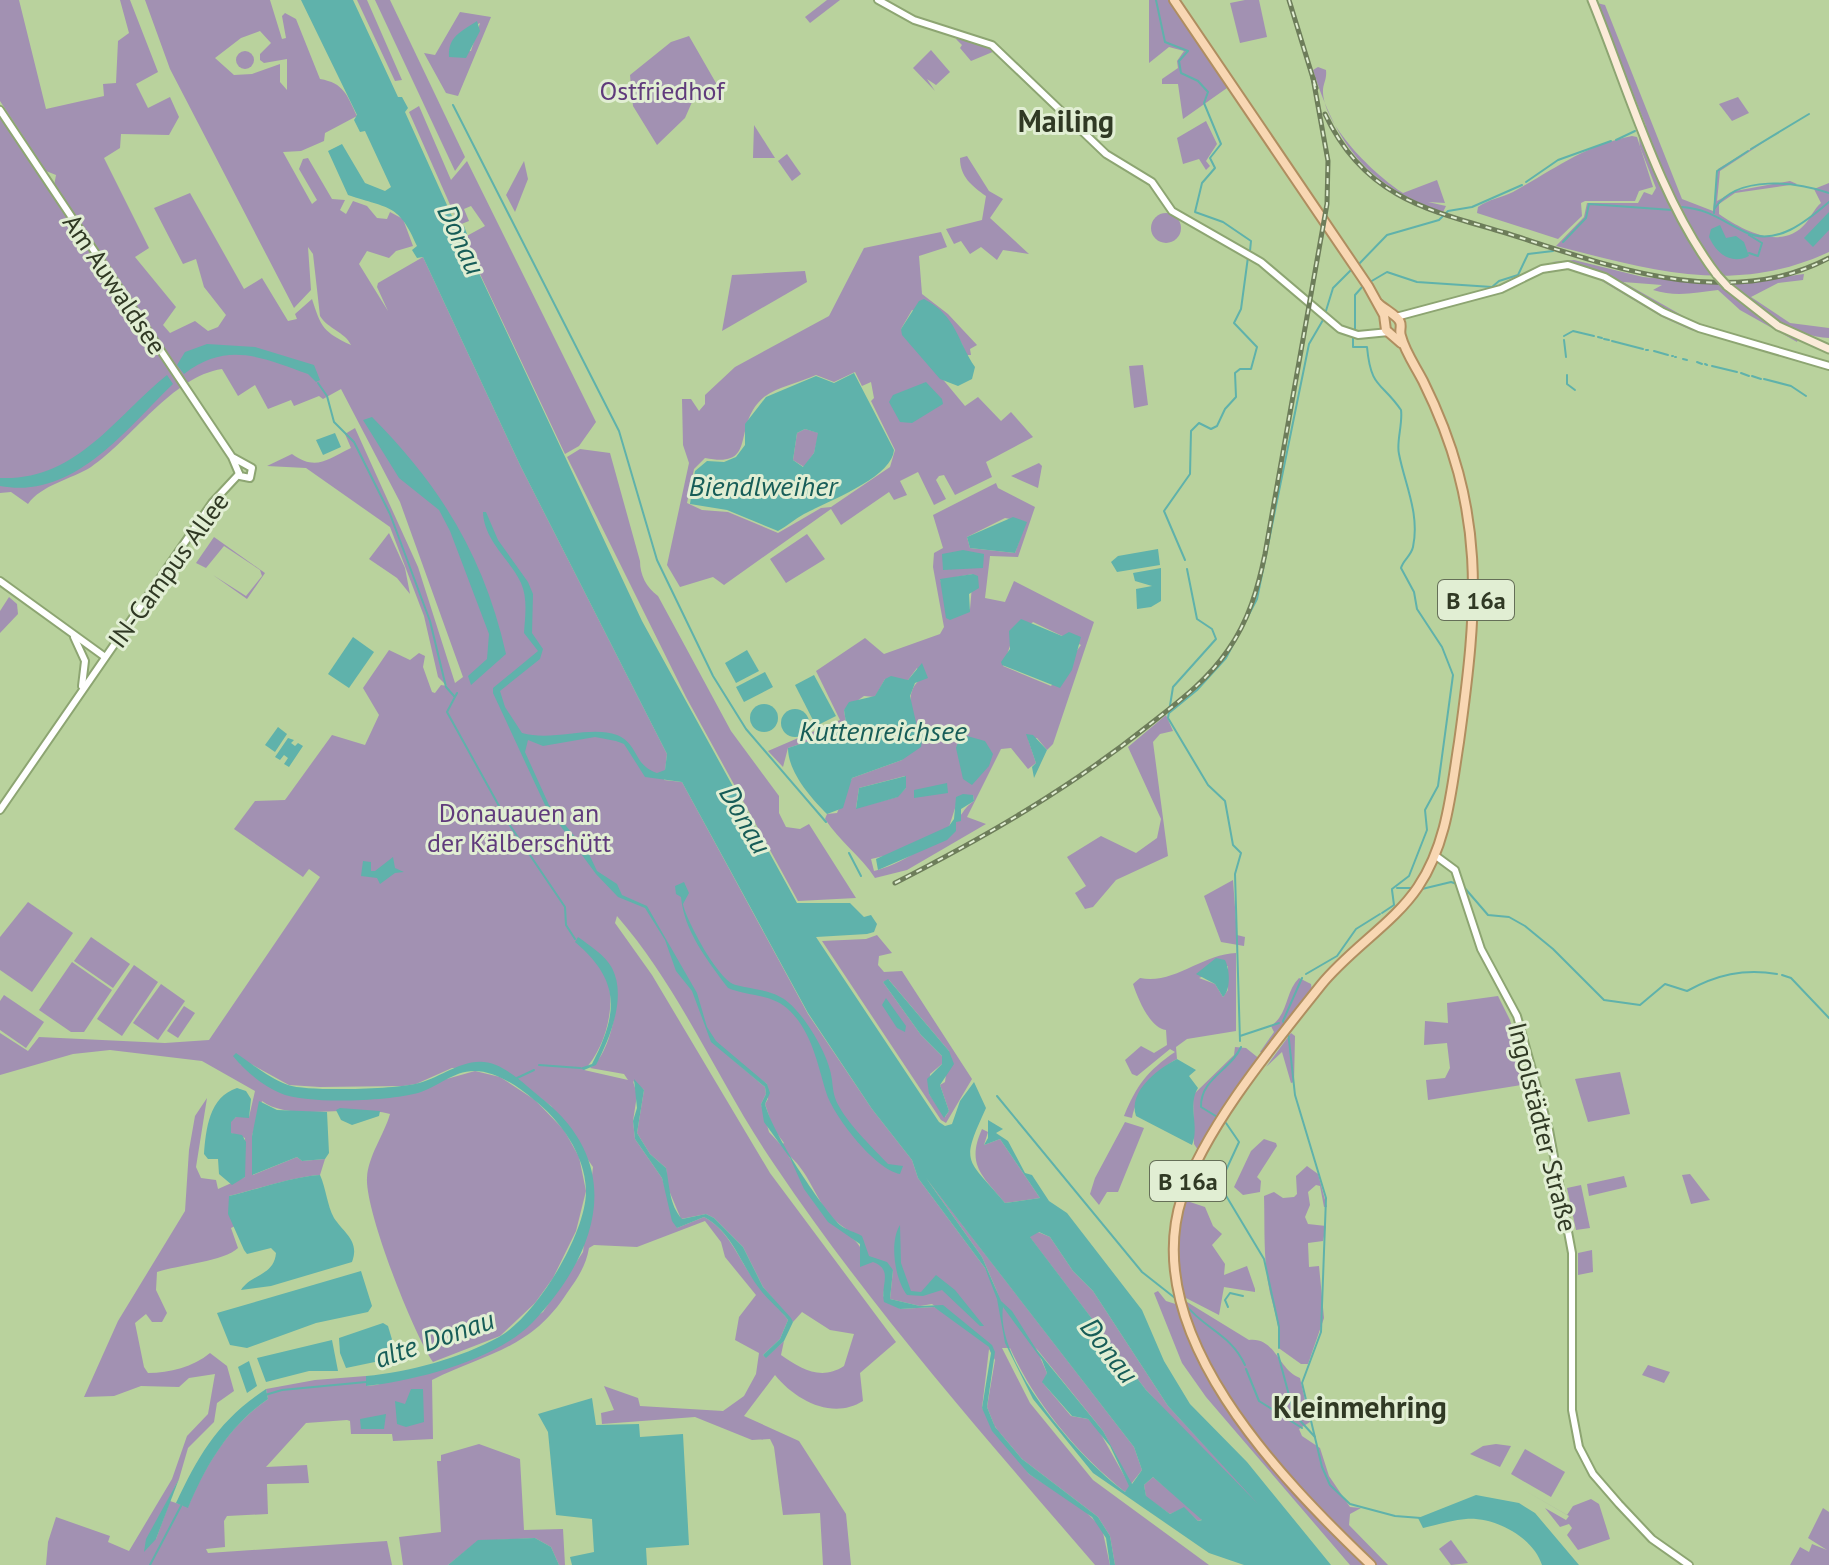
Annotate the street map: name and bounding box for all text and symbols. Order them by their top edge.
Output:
park label: Ostfriedhof [600,74,726,107]
district label: Mailing [1018,101,1114,140]
water label: Donau [430,198,494,280]
street label: Am Auwaldsee [56,207,174,361]
water label: Biendlweiher [689,467,839,504]
street label: IN-Campus Allee [100,486,236,654]
road number: B 16a [1438,580,1514,620]
water label: Kuttenreichsee [799,712,967,749]
water label: Donau [711,778,781,860]
park label: Donauauen an der Kälberschütt [427,796,611,859]
street label: Ingolstädter Straße [1501,1019,1585,1235]
road number: B 16a [1150,1161,1226,1201]
water label: alte Donau [369,1300,499,1376]
water label: Donau [1073,1309,1147,1391]
district label: Kleinmehring [1273,1387,1447,1426]

